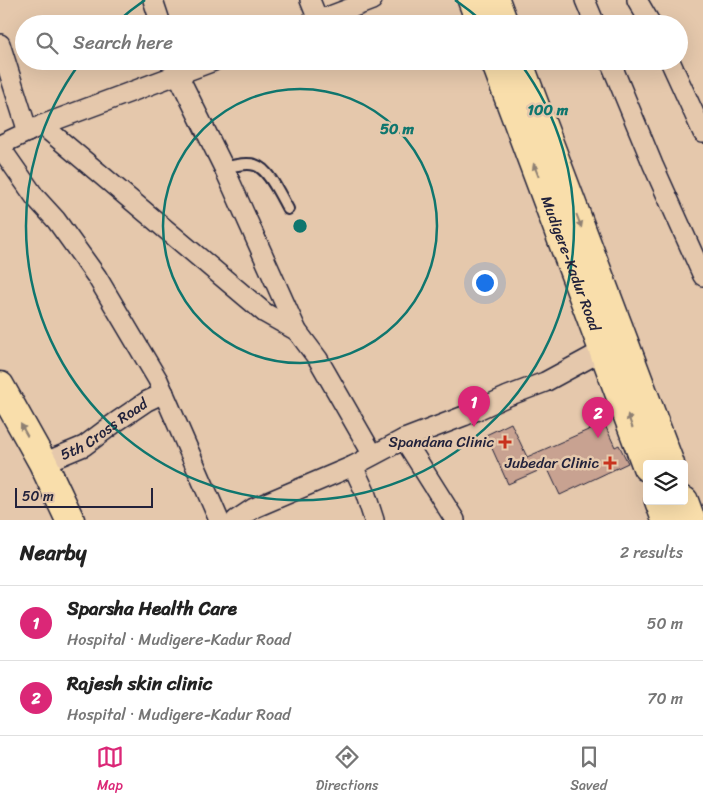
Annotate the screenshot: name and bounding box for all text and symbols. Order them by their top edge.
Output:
search box [15,15,688,70]
text: Search here [73,26,173,59]
icon: search [33,29,61,57]
text: 100 m [528,97,569,123]
text: 50 m [380,116,415,142]
one-way arrow [532,163,539,178]
street label: Mudigere-Kadur Road [534,192,608,336]
one-way arrow [576,214,583,229]
centre of rings [291,217,309,235]
your location [472,270,498,296]
pin: 1 [458,386,490,427]
street label: 5th Cross Road [56,390,154,467]
pin: 2 [582,397,614,438]
one-way arrow [626,413,634,428]
one-way arrow [20,422,28,437]
place label: Spandana Clinic [389,429,495,455]
marker: Spandana Clinic [498,435,512,449]
place label: Jubedar Clinic [504,450,600,476]
marker: Jubedar Clinic [603,456,617,470]
map controls [643,460,688,505]
button: layers [643,460,688,505]
text: 50 m [22,484,54,509]
scale bar [15,485,152,508]
text: Nearby [20,534,86,572]
text: 2 results [620,538,683,567]
text: Sparsha Health Care [67,592,237,625]
text: 1 [33,609,39,638]
text: 50 m [647,609,683,638]
text: Hospital · Mudigere-Kadur Road [67,625,291,654]
text: Rajesh skin clinic [67,667,212,700]
text: 2 [31,684,41,713]
text: 70 m [647,684,683,713]
text: Hospital · Mudigere-Kadur Road [67,700,291,729]
tab: Map [96,743,124,798]
tab: Directions [316,743,378,798]
tab: Saved [570,743,607,798]

